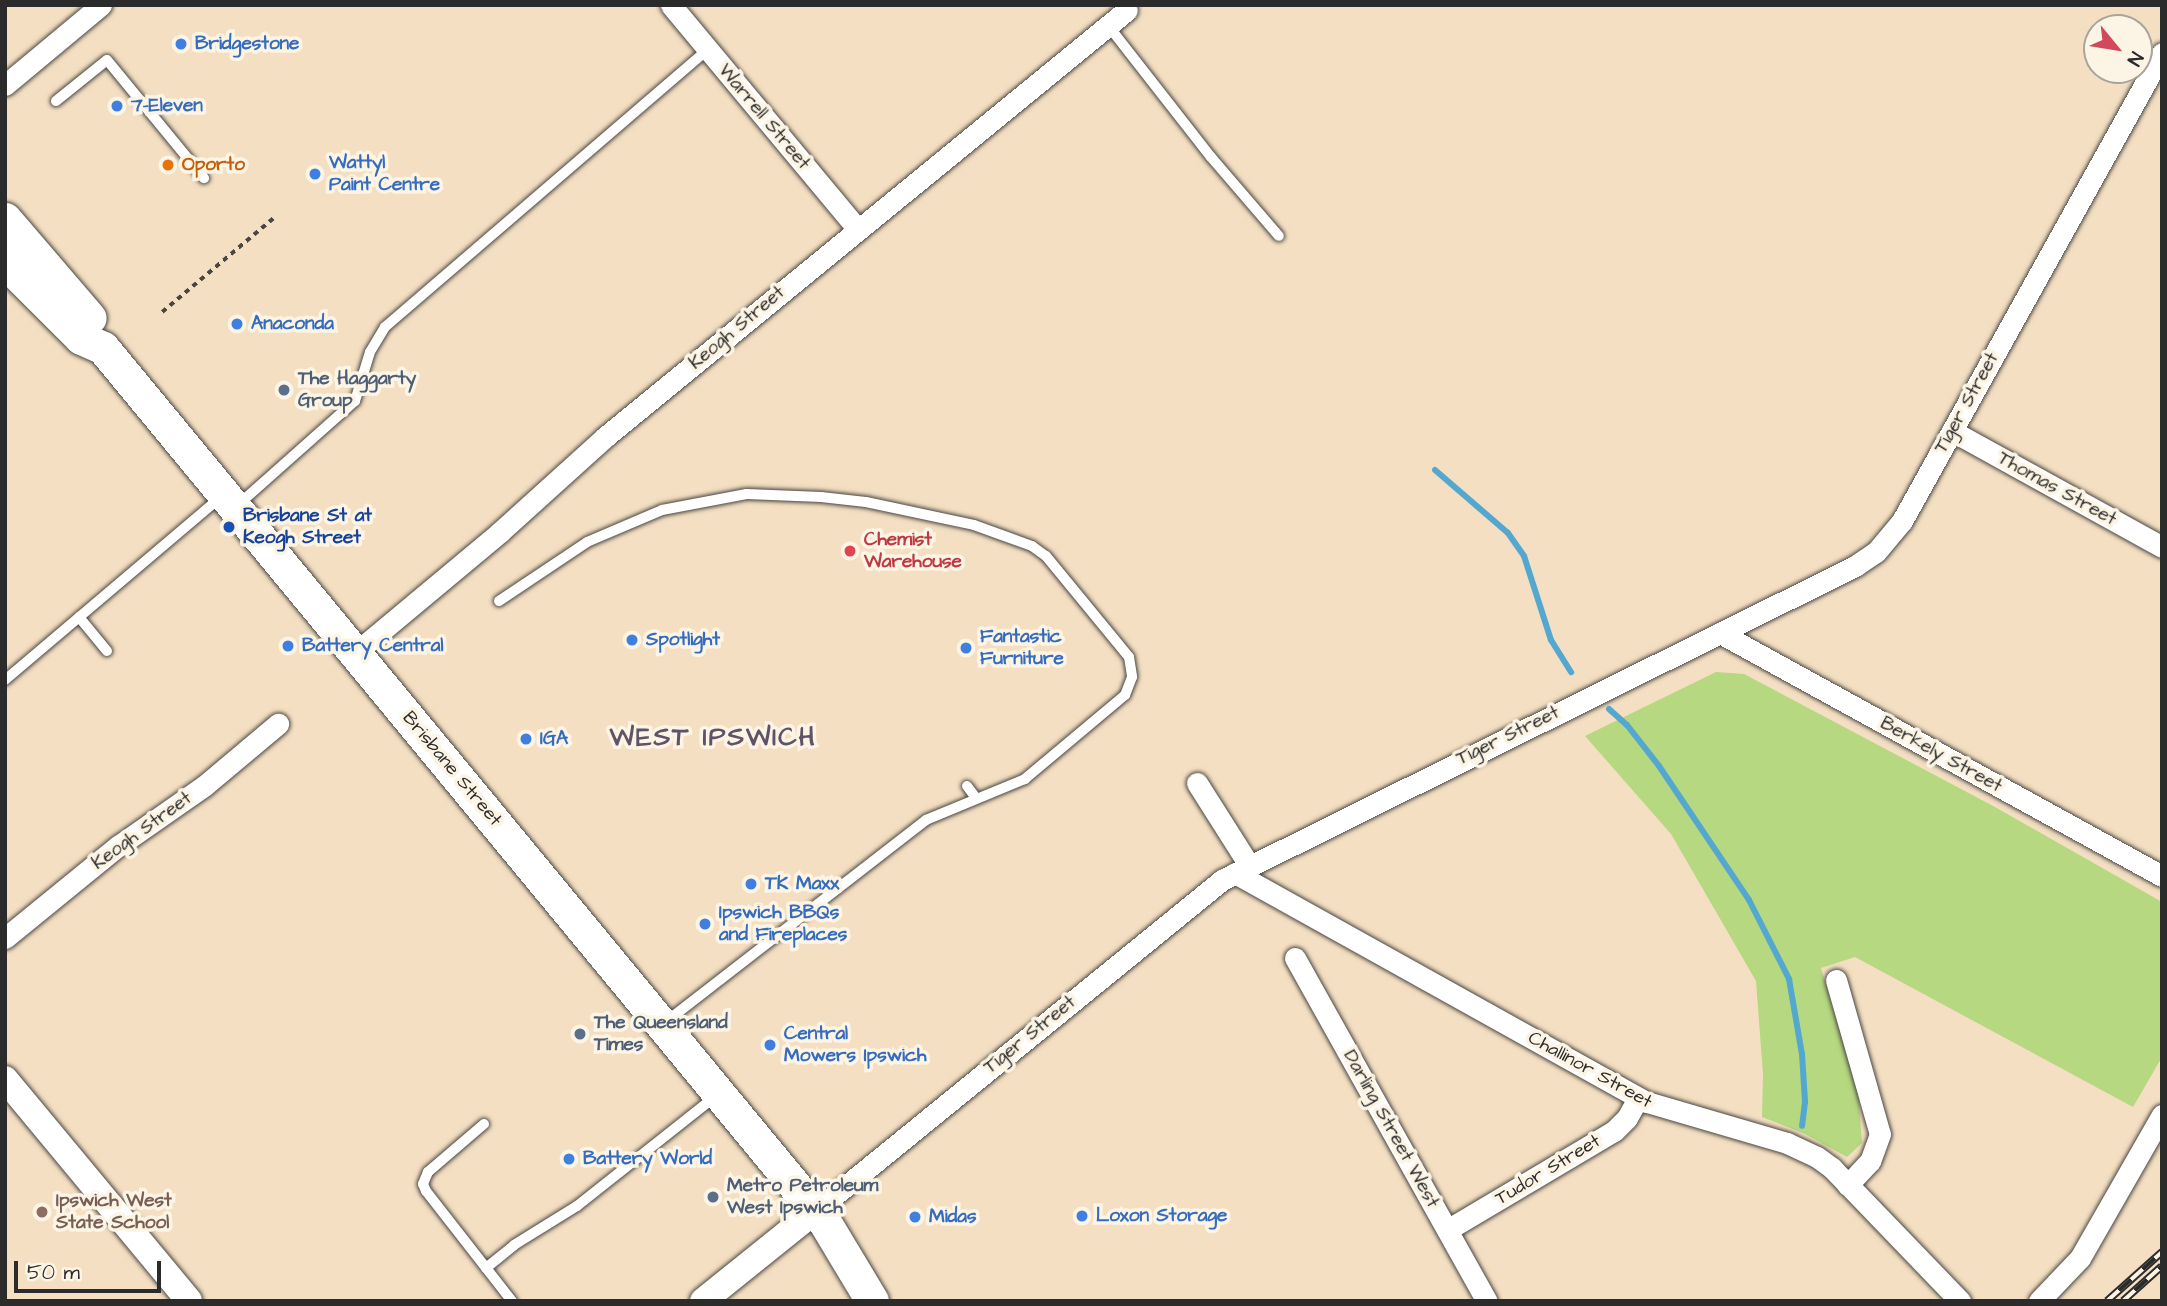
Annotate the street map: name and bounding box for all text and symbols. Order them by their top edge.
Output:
north arrow [2083,14,2153,84]
place label: Bridgestone [195,33,299,55]
marker: Bridgestone [173,36,189,52]
text: N [2120,47,2150,71]
street label: Warrell Street [713,60,815,174]
place label: 7-Eleven [131,95,203,117]
marker: 7-Eleven [109,98,125,114]
place label: Wattyl Paint Centre [329,152,440,196]
place label: Oporto [182,154,245,176]
marker: Oporto [160,157,176,173]
marker: Wattyl Paint Centre [307,166,323,182]
street label: Keogh Street [685,281,789,375]
place label: Anaconda [251,313,334,335]
marker: Anaconda [229,316,245,332]
street label: Tiger Street [1930,349,2004,457]
place label: The Haggarty Group [298,368,416,412]
marker: The Haggarty Group [276,382,292,398]
street label: Thomas Street [1994,447,2120,531]
place label: Brisbane St at Keogh Street [243,505,372,549]
marker: Brisbane St at Keogh Street [221,519,237,535]
place label: Chemist Warehouse [864,529,962,573]
marker: Chemist Warehouse [842,543,858,559]
place label: Fantastic Furniture [980,626,1064,670]
place label: Spotlight [646,629,720,651]
marker: Spotlight [624,632,640,648]
place label: Battery Central [302,635,443,657]
marker: Battery Central [280,638,296,654]
marker: Fantastic Furniture [958,640,974,656]
street label: Tiger Street [1453,701,1563,771]
street label: Brisbane Street [397,707,507,831]
street label: Berkely Street [1876,712,2006,798]
district label: WEST IPSWICH [611,722,815,754]
place label: IGA [540,728,568,750]
marker: IGA [518,731,534,747]
street label: Keogh Street [88,787,196,875]
place label: TK Maxx [765,873,839,895]
marker: TK Maxx [743,876,759,892]
place label: Ipswich BBQs and Fireplaces [719,902,847,946]
marker: Ipswich BBQs and Fireplaces [697,916,713,932]
street label: Tiger Street [980,991,1080,1079]
place label: The Queensland Times [594,1012,728,1056]
place label: Central Mowers Ipswich [784,1023,926,1067]
marker: The Queensland Times [572,1026,588,1042]
street label: Challinor Street [1524,1027,1656,1113]
marker: Central Mowers Ipswich [762,1037,778,1053]
street label: Darling Street West [1338,1046,1444,1212]
street label: Tudor Street [1491,1130,1605,1210]
place label: Battery World [583,1148,712,1170]
marker: Battery World [561,1151,577,1167]
place label: Metro Petroleum West Ipswich [727,1175,878,1219]
marker: Metro Petroleum West Ipswich [705,1189,721,1205]
place label: Ipswich West State School [56,1190,172,1234]
marker: Ipswich West State School [34,1204,50,1220]
place label: Loxon Storage [1096,1205,1227,1227]
place label: Midas [929,1206,977,1228]
marker: Loxon Storage [1074,1208,1090,1224]
marker: Midas [907,1209,923,1225]
scale bar [18,1246,164,1290]
text: 50 m [27,1258,80,1287]

